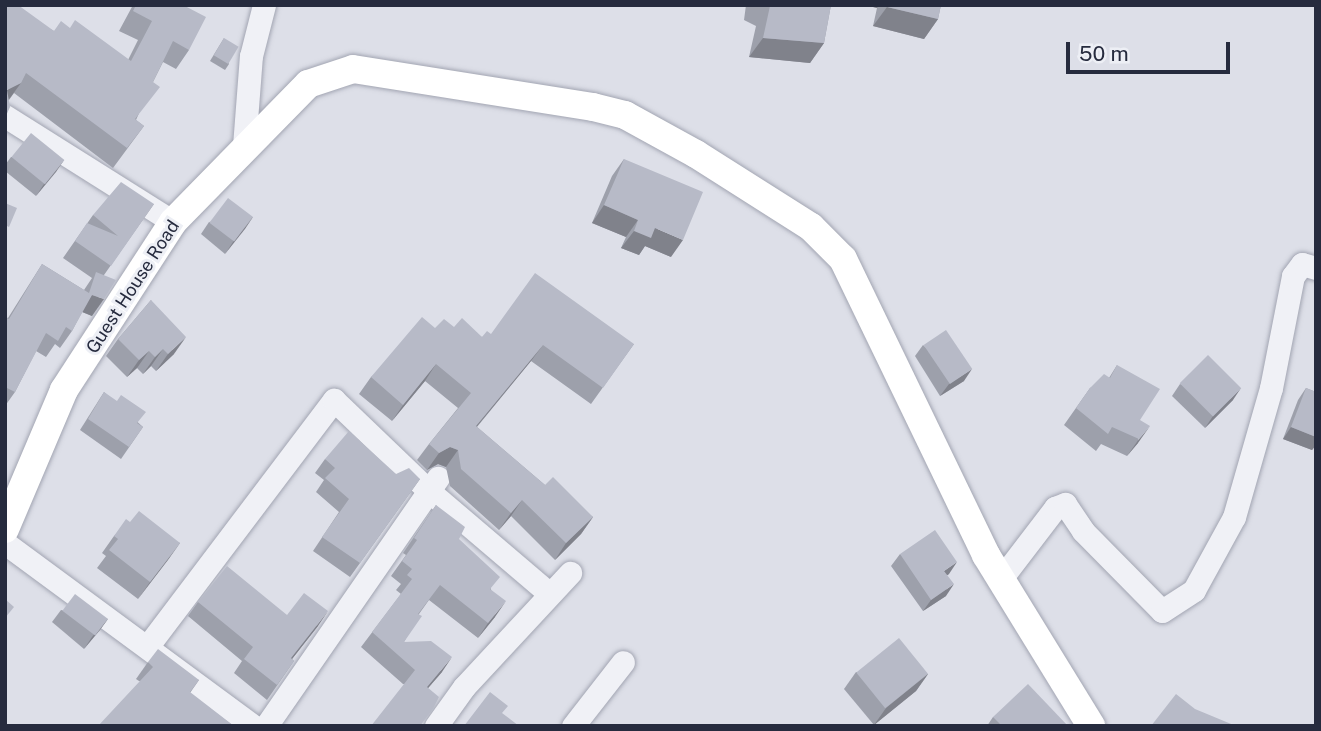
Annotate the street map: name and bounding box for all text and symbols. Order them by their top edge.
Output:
scale bar [1069,28,1234,72]
text: 50 m [1079,41,1129,66]
street label: Guest House Road [82,216,184,358]

